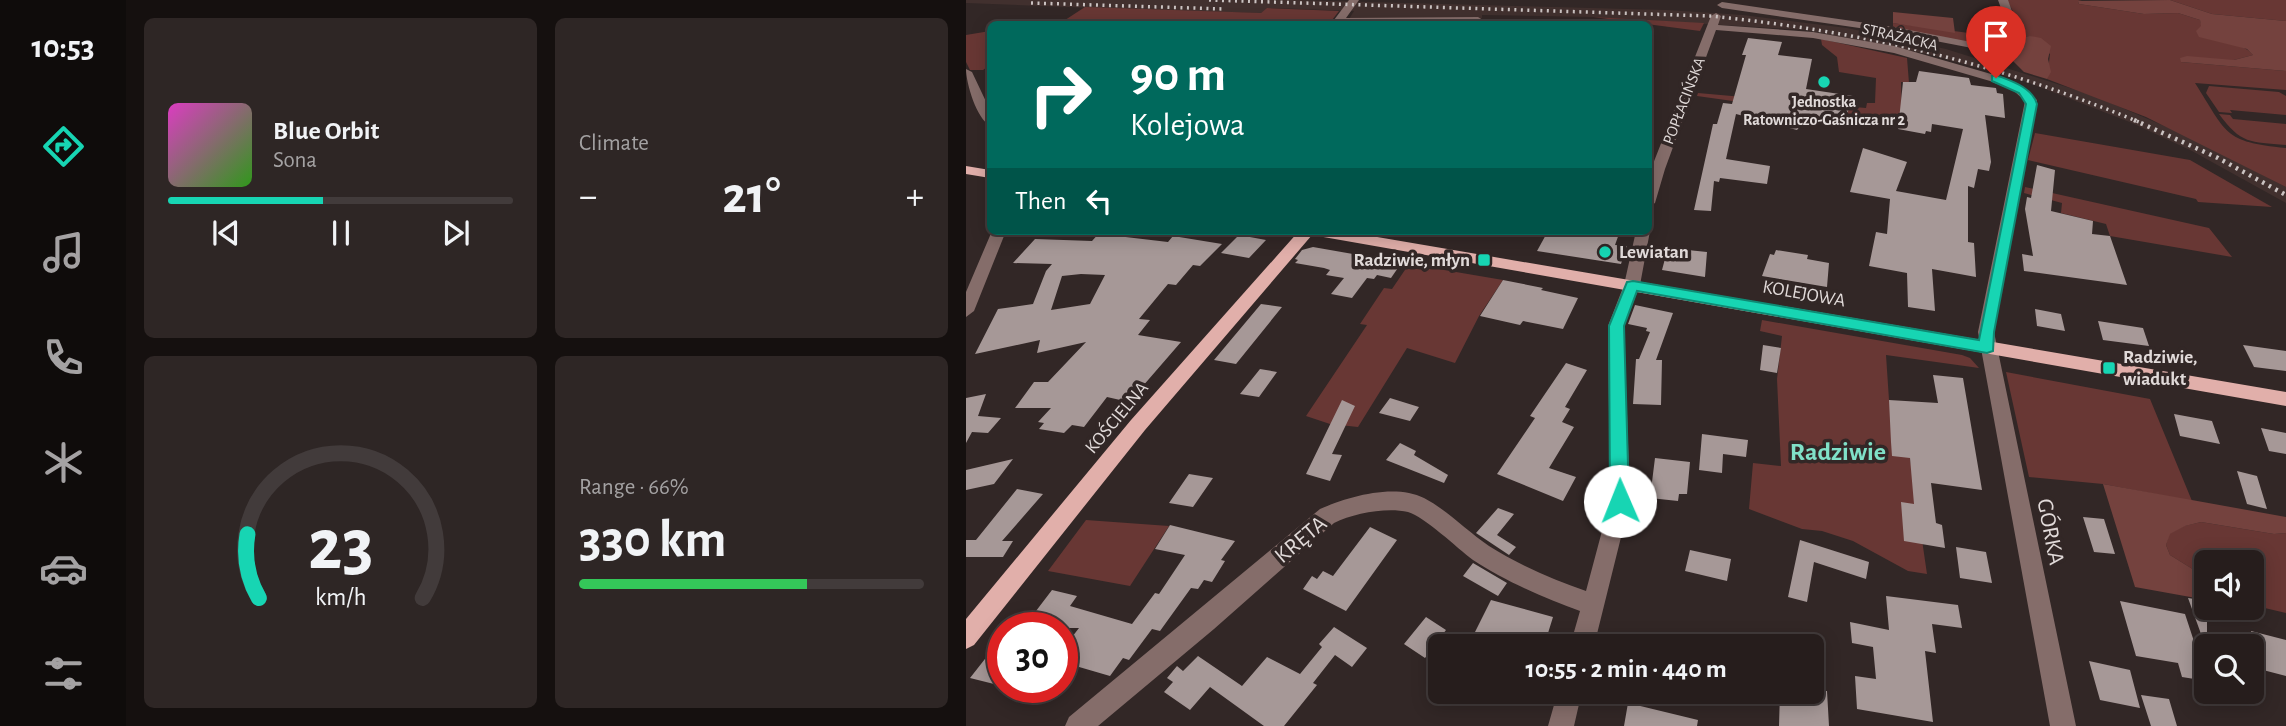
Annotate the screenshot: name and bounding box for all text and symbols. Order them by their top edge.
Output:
pin [1966,6,2026,78]
icon: arrive [1977,17,2015,55]
street label: STRAŻACKA [1861,19,1940,53]
text: 10:53 [31,31,95,63]
icon: right [1015,49,1106,140]
text: 90 m [1130,51,1226,100]
street label: POPŁACIŃSKA [1658,55,1708,147]
marker: Jednostka Ratowniczo-Gaśnicza nr 2 [1816,74,1832,90]
place label: Jednostka Ratowniczo-Gaśnicza nr 2 [1743,94,1906,128]
text: Kolejowa [1130,109,1245,141]
text: Blue Orbit [273,118,379,144]
icon: directions [39,122,88,171]
text: Climate [579,132,649,155]
text: Sona [273,149,317,172]
text: 21° [722,170,781,222]
text: − [579,178,597,216]
text: + [906,178,924,216]
icon: left [1080,182,1118,220]
text: Then [1015,188,1066,214]
icon: previous [207,214,245,252]
icon: pause [322,214,360,252]
icon: next [437,214,475,252]
icon: music [39,228,88,277]
place label: Lewiatan [1619,243,1689,262]
marker: Lewiatan [1597,244,1613,260]
place label: Radziwie, młyn [1353,251,1470,270]
marker: Radziwie, młyn [1476,252,1492,268]
street label: KOLEJOWA [1761,277,1847,311]
icon: phone [39,333,88,382]
place label: Radziwie, wiadukt [2123,348,2197,389]
marker: Radziwie, wiadukt [2101,360,2117,376]
street label: KOŚCIELNA [1080,377,1152,457]
icon: climate [39,438,88,487]
district label: Radziwie [1790,439,1886,465]
position arrow [1583,464,1657,538]
text: Range · 66% [579,476,689,499]
street label: GÓRKA [2032,496,2071,567]
text: 23 [308,510,373,583]
street label: KRĘTA [1271,512,1331,568]
text: 330 km [579,514,726,566]
icon: car [39,544,88,593]
map controls [2194,550,2264,704]
button: sound [2194,550,2264,620]
text: km/h [315,585,366,610]
speed limit sign: 30 [987,612,1078,703]
button: search [2194,634,2264,704]
icon: filters [39,649,88,698]
text: 10:55 · 2 min · 440 m [1525,656,1727,682]

